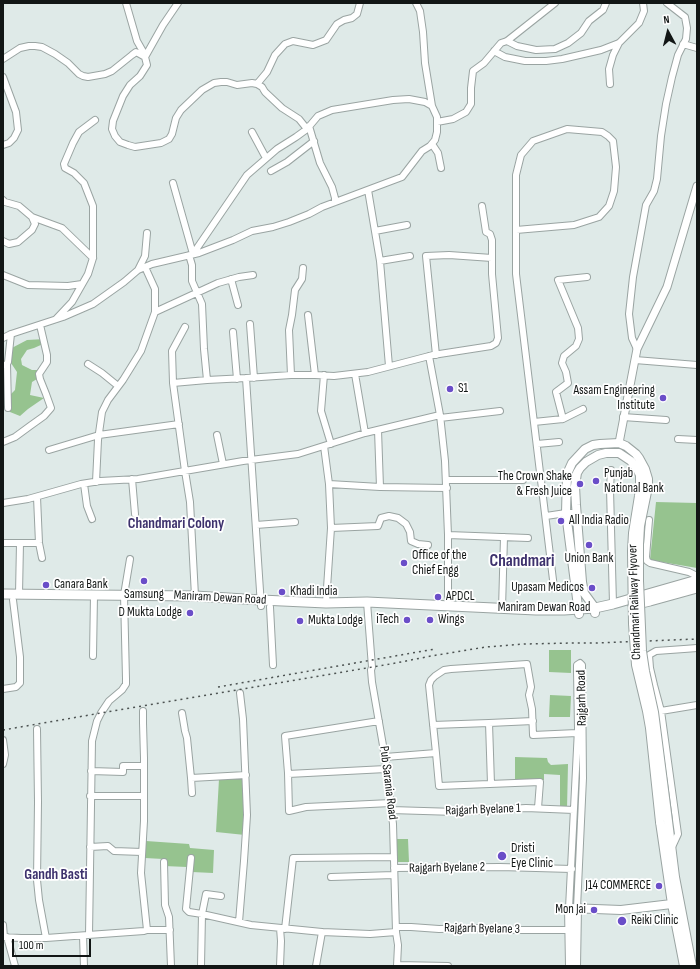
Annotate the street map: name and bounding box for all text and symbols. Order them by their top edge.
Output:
north arrow [648,12,688,52]
text: N [663,13,670,26]
place label: S1 [458,381,468,397]
place label: Assam Engineering Institute [573,383,655,414]
marker: S1 [445,384,455,394]
marker: Assam Engineering Institute [658,393,668,403]
place label: Punjab National Bank [604,466,664,497]
place label: The Crown Shake & Fresh Juice [498,469,572,500]
marker: Punjab National Bank [591,476,601,486]
marker: The Crown Shake & Fresh Juice [575,479,585,489]
place label: All India Radio [569,513,629,529]
district label: Chandmari Colony [128,515,224,533]
marker: All India Radio [556,516,566,526]
marker: Union Bank [584,540,594,550]
street label: Chandmari Railway Flyover [625,544,645,660]
place label: Office of the Chief Engg [412,548,467,579]
place label: Union Bank [565,551,613,567]
district label: Chandmari [489,552,555,572]
marker: Office of the Chief Engg [399,558,409,568]
marker: Samsung [139,576,149,586]
place label: Canara Bank [54,577,108,593]
marker: Canara Bank [41,580,51,590]
place label: Upasam Medicos [511,580,584,596]
marker: Upasam Medicos [587,583,597,593]
place label: Khadi India [290,584,337,600]
place label: Samsung [124,587,164,603]
marker: Khadi India [277,587,287,597]
street label: Maniram Dewan Road [173,588,267,608]
place label: APDCL [446,589,475,605]
marker: APDCL [433,592,443,602]
street label: Maniram Dewan Road [498,600,590,616]
place label: D Mukta Lodge [119,605,182,621]
marker: D Mukta Lodge [185,608,195,618]
place label: iTech [376,612,399,628]
place label: Wings [438,612,464,628]
place label: Mukta Lodge [308,613,363,629]
marker: iTech [402,615,412,625]
marker: Wings [425,615,435,625]
marker: Mukta Lodge [295,616,305,626]
street label: Rajgarh Road [574,670,590,726]
street label: Pub Sarania Road [376,745,400,821]
street label: Rajgarh Byelane 1 [445,801,521,819]
place label: Dristi Eye Clinic [511,841,553,872]
marker: Dristi Eye Clinic [496,850,508,862]
street label: Rajgarh Byelane 2 [409,860,485,876]
district label: Gandh Basti [24,866,88,884]
place label: J14 COMMERCE [585,878,651,894]
marker: J14 COMMERCE [654,881,664,891]
place label: Mon Jai [555,902,586,918]
marker: Mon Jai [589,905,599,915]
place label: Reiki Clinic [631,913,679,929]
marker: Reiki Clinic [616,915,628,927]
street label: Rajgarh Byelane 3 [444,921,520,937]
scale bar [14,931,93,957]
text: 100 m [19,938,44,953]

